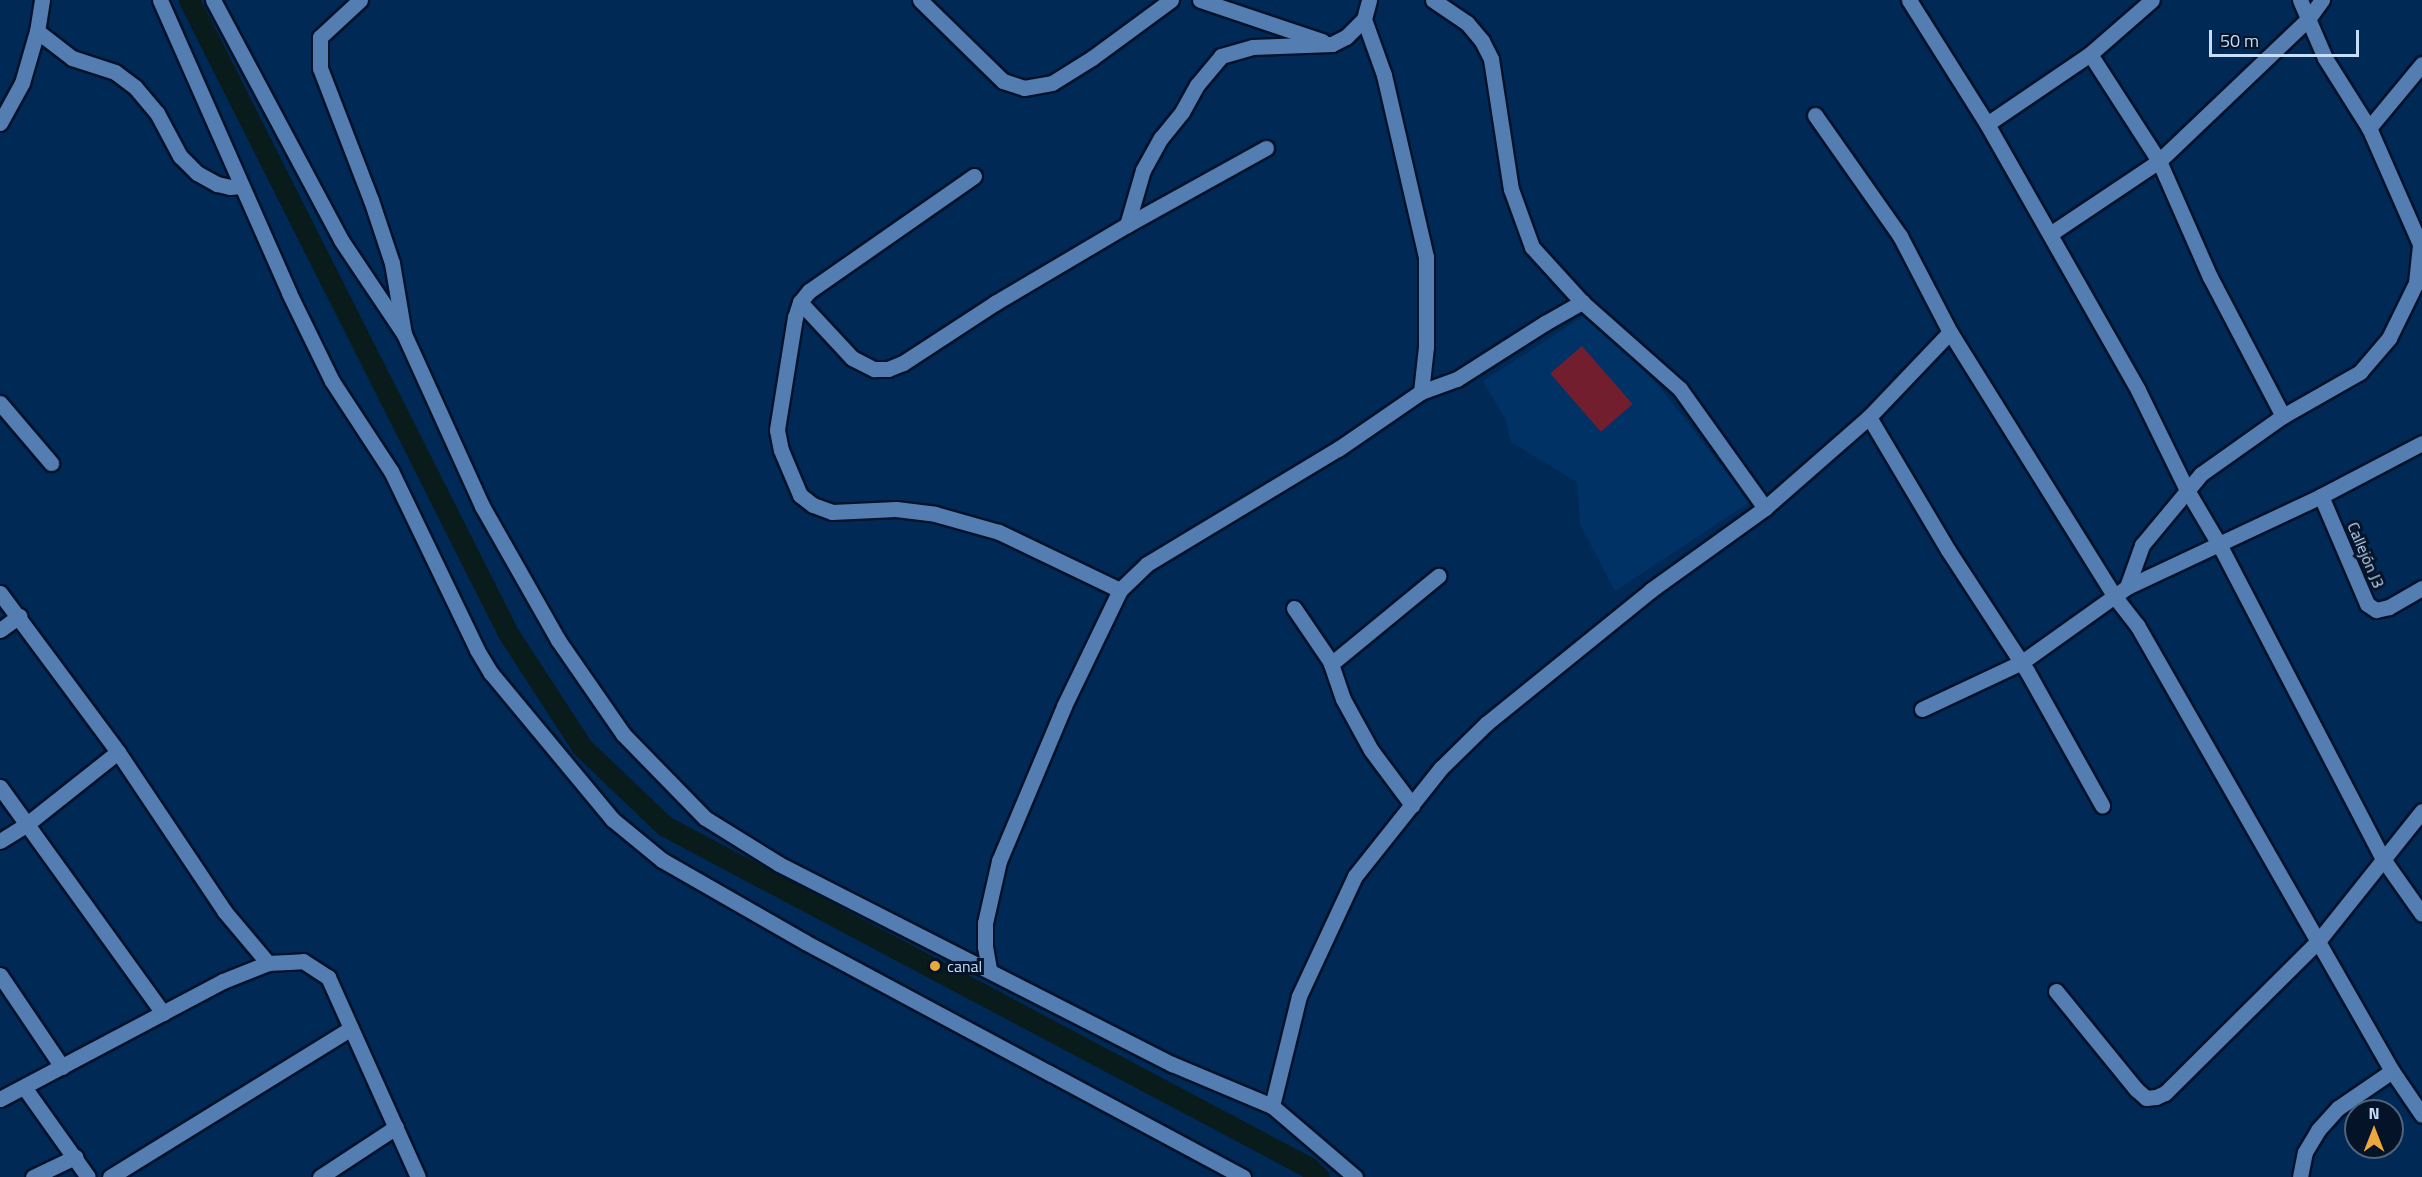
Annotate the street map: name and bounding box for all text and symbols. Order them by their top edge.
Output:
scale bar [2212,18,2362,56]
text: 50 m [2220,27,2259,54]
street label: Callejón J3 [2344,519,2388,591]
place label: canal [947,956,982,976]
marker: canal [928,959,942,973]
north arrow [2344,1099,2404,1159]
text: N [2368,1101,2380,1125]

